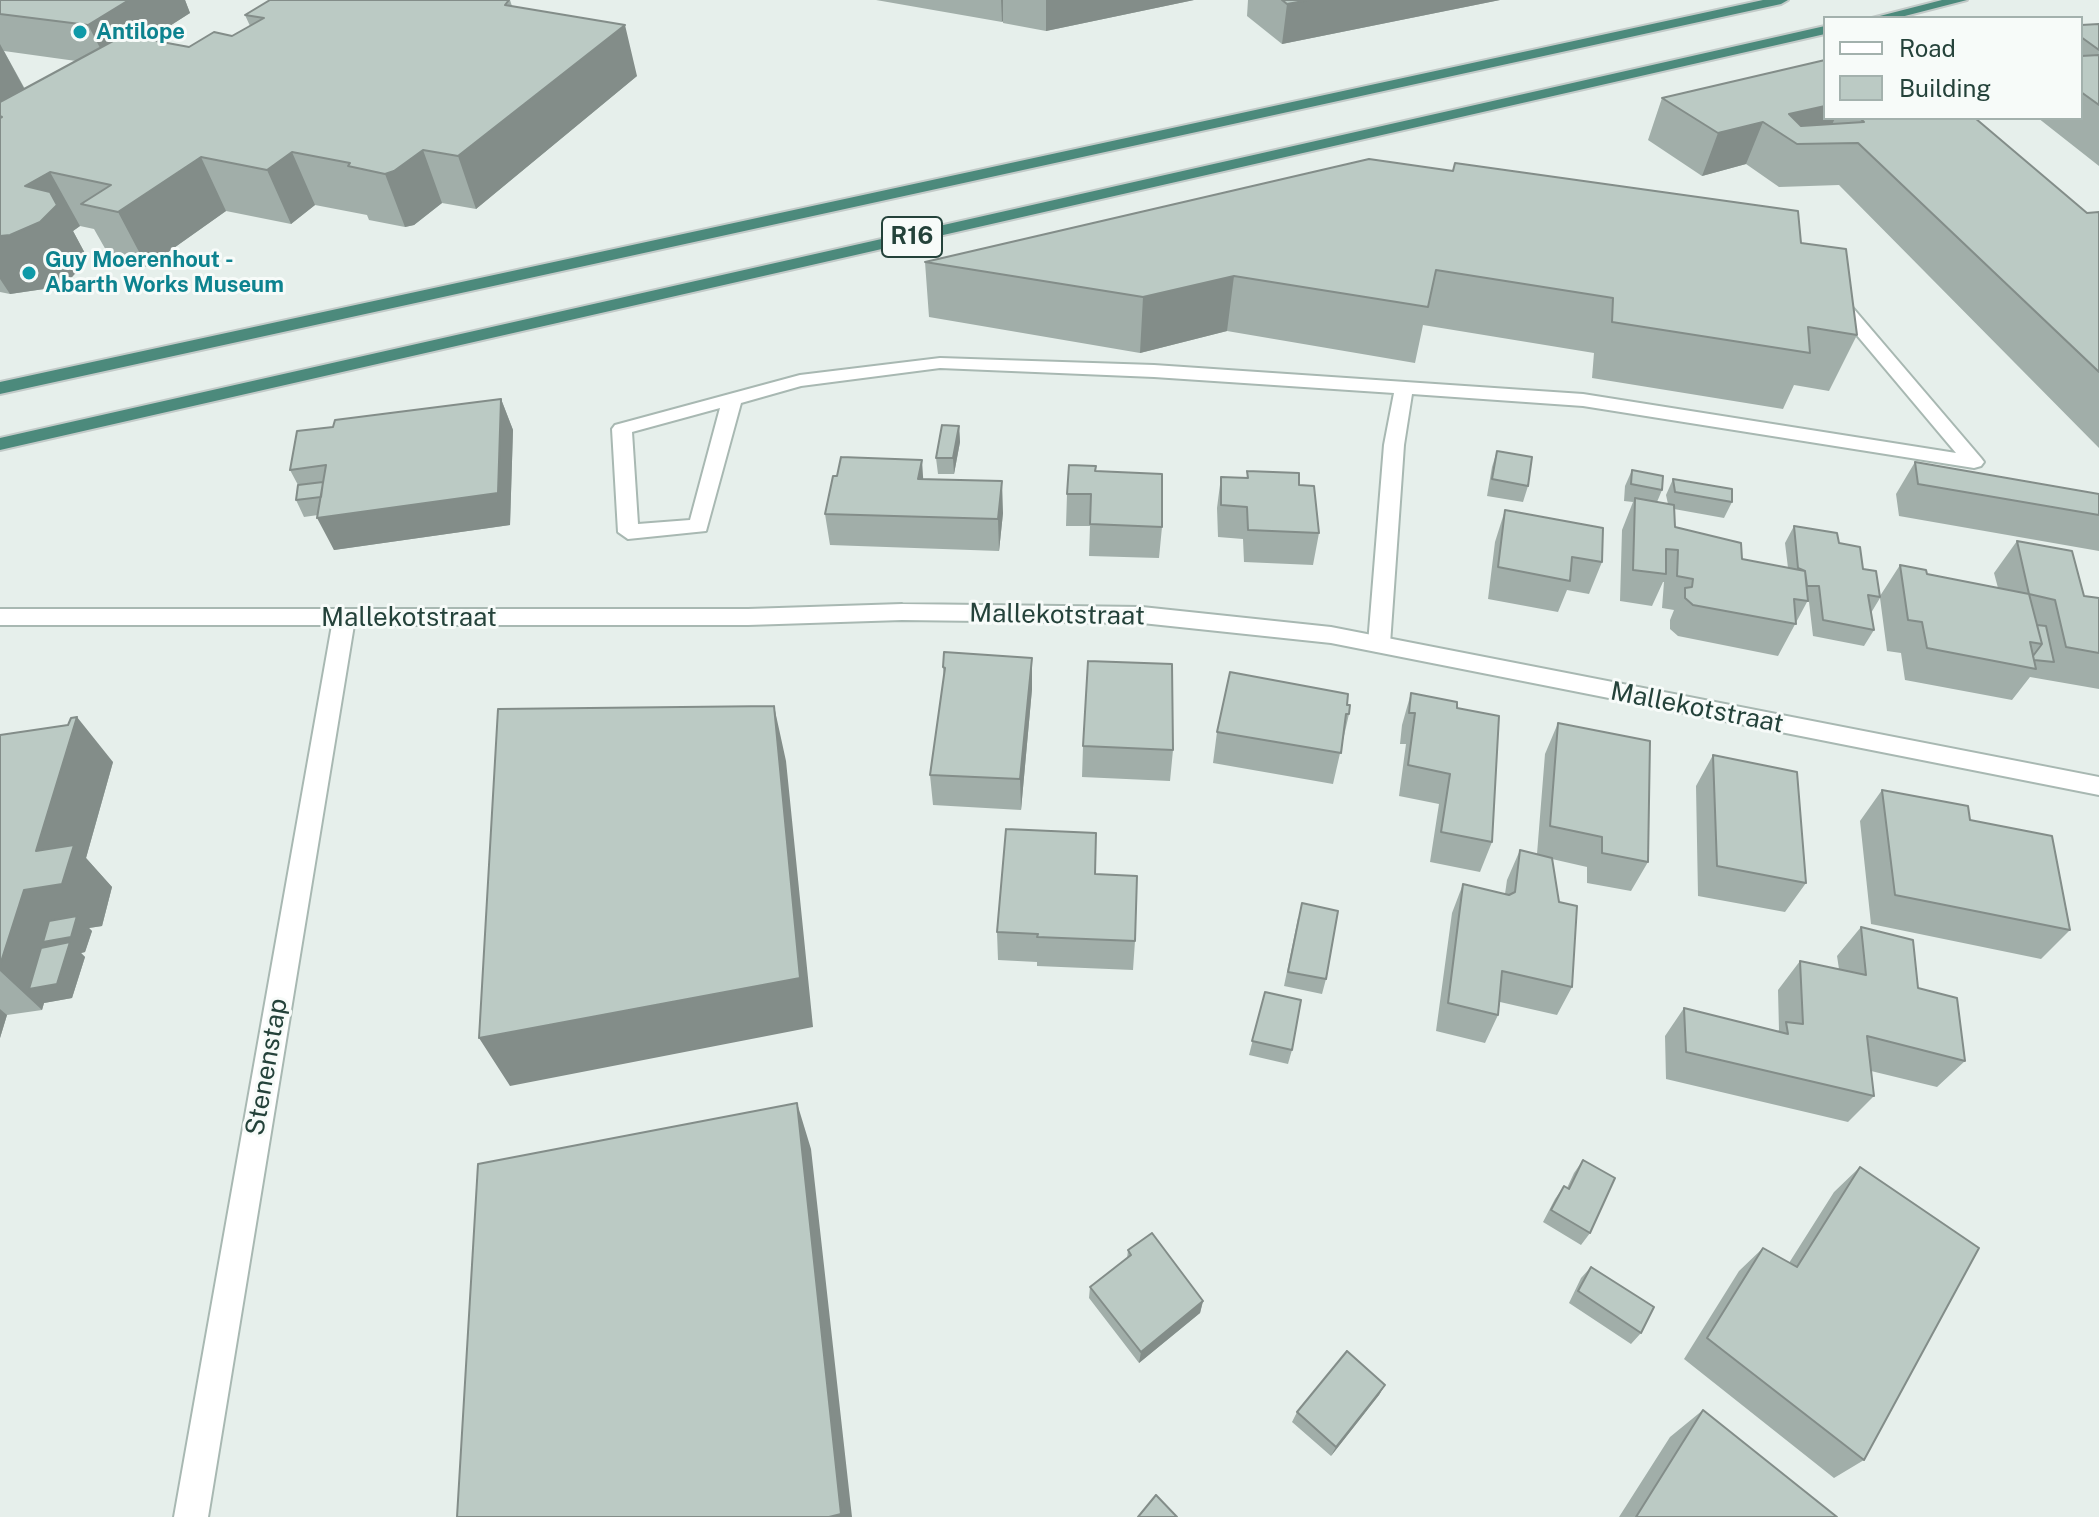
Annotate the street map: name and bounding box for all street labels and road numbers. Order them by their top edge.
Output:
road number: R16 [882,217,942,257]
street label: Mallekotstraat [969,598,1145,632]
street label: Mallekotstraat [321,602,497,634]
street label: Mallekotstraat [1608,676,1786,740]
street label: Stenenstap [240,996,294,1138]

